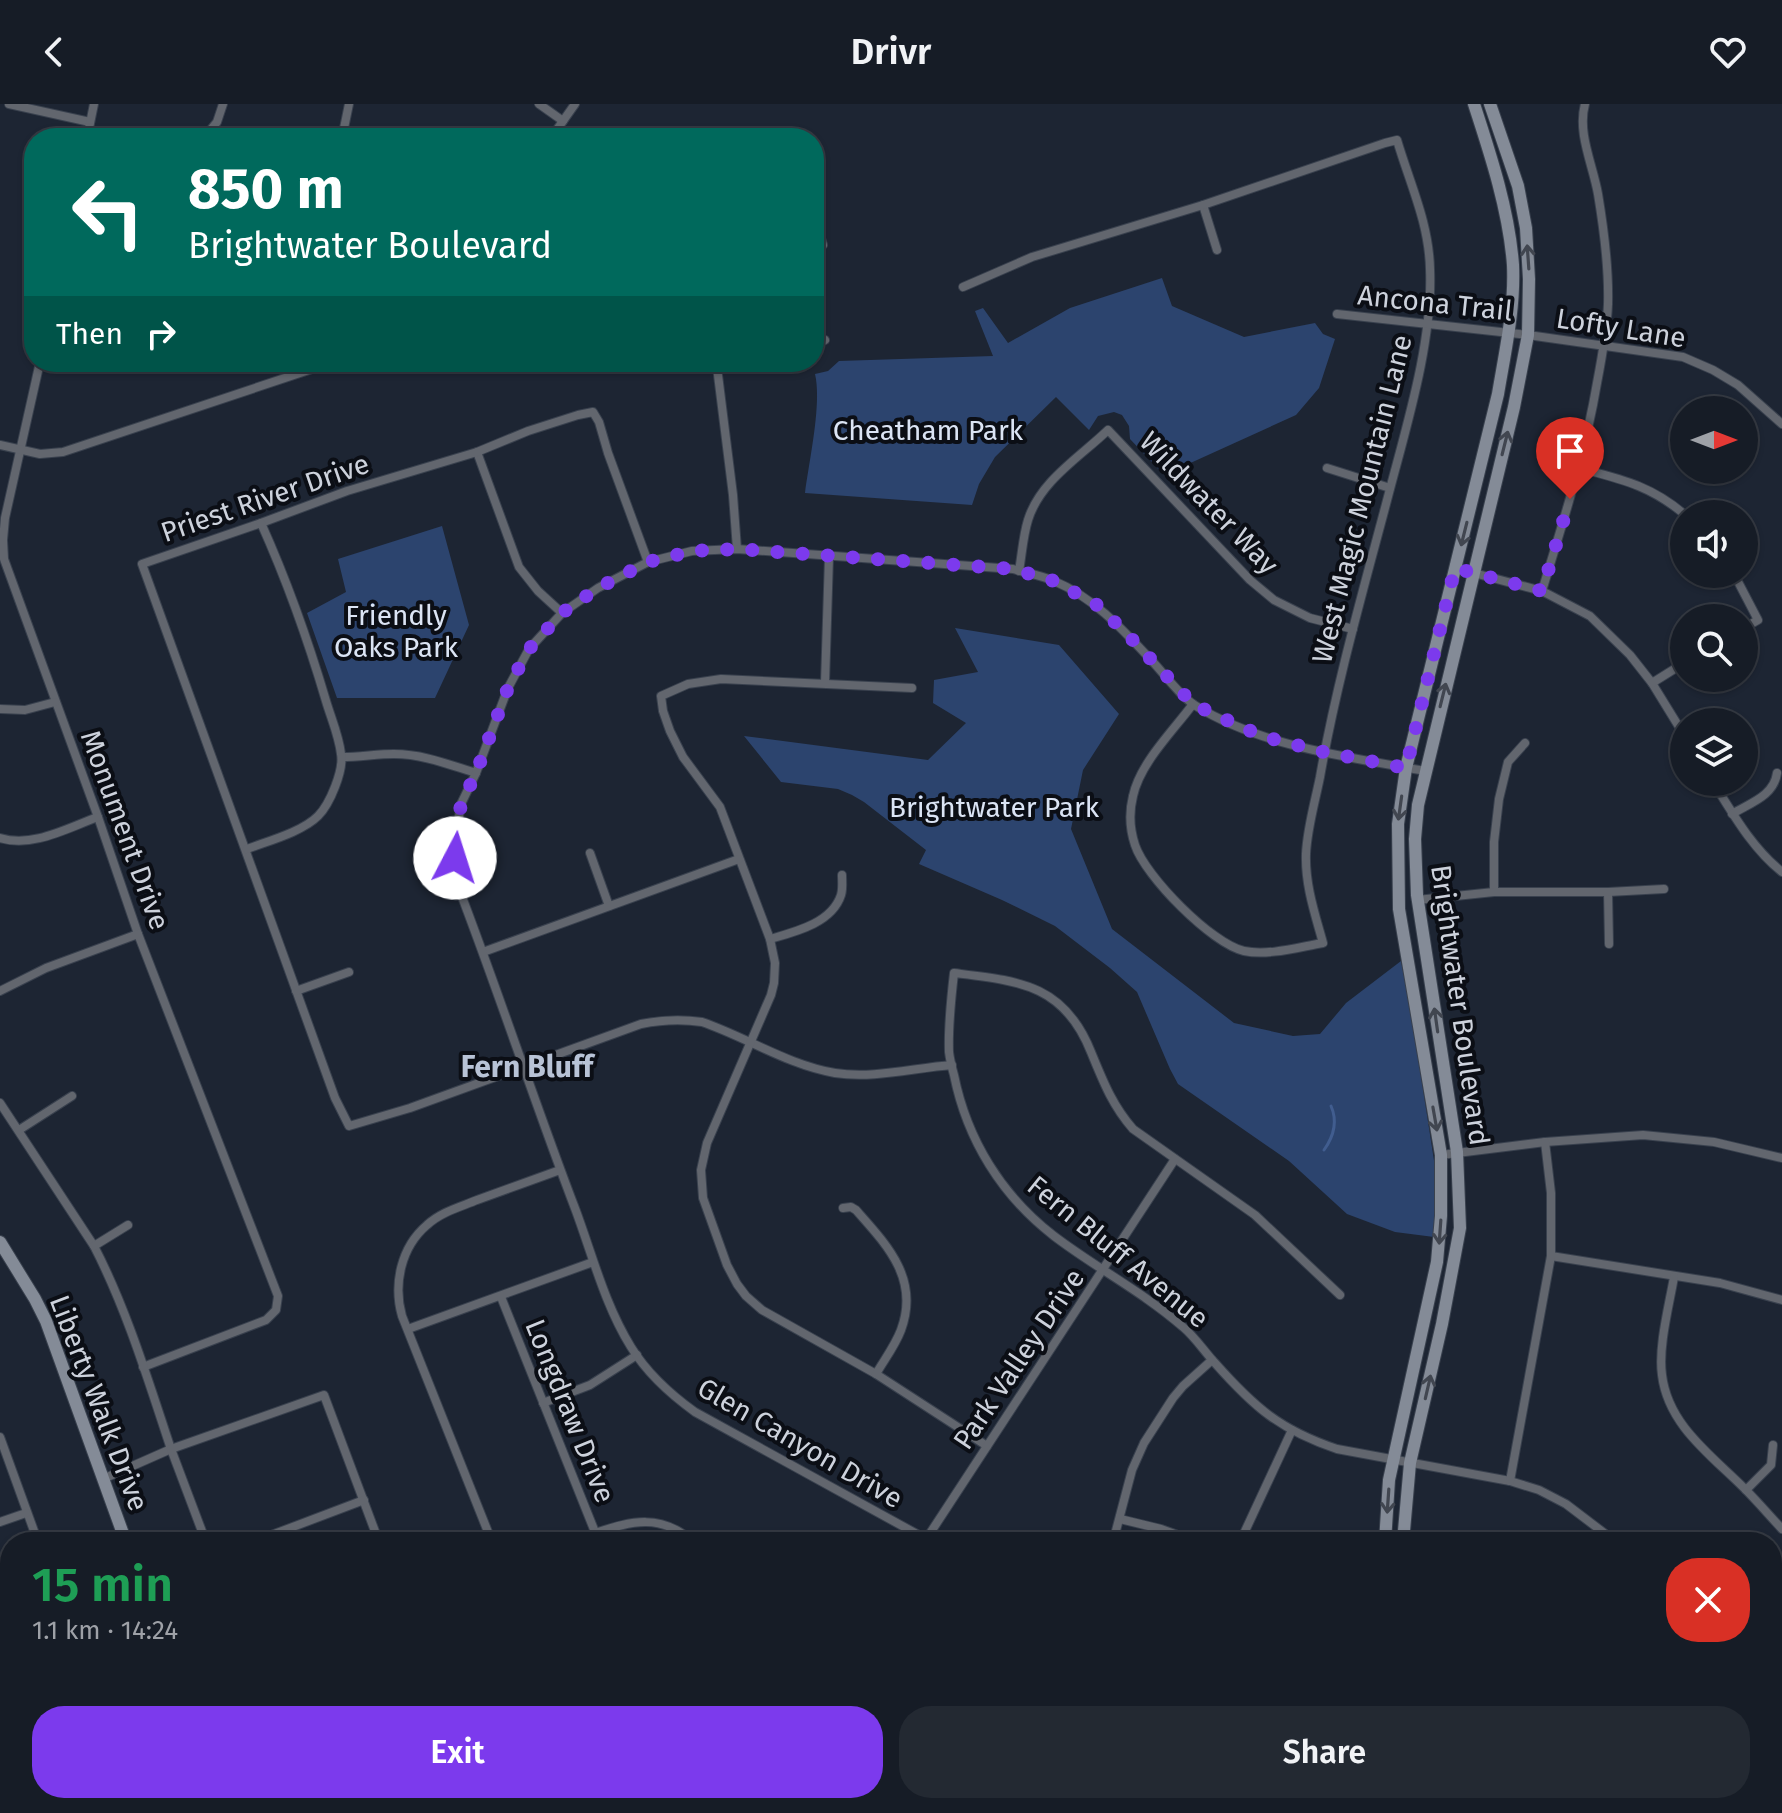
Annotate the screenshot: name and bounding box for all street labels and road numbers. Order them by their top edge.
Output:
street label: Ancona Trail [1356,278,1514,328]
street label: Lofty Lane [1554,301,1688,355]
street label: West Magic Mountain Lane [1305,332,1419,666]
street label: Wildwater Way [1133,425,1285,581]
street label: Priest River Drive [157,447,373,549]
street label: Monument Drive [74,726,176,934]
street label: Brightwater Boulevard [1424,863,1496,1147]
street label: Fern Bluff Avenue [1021,1169,1215,1335]
street label: Park Valley Drive [947,1263,1091,1455]
street label: Liberty Walk Drive [43,1290,155,1516]
street label: Longdraw Drive [518,1314,622,1508]
street label: Glen Canyon Drive [692,1371,908,1515]

